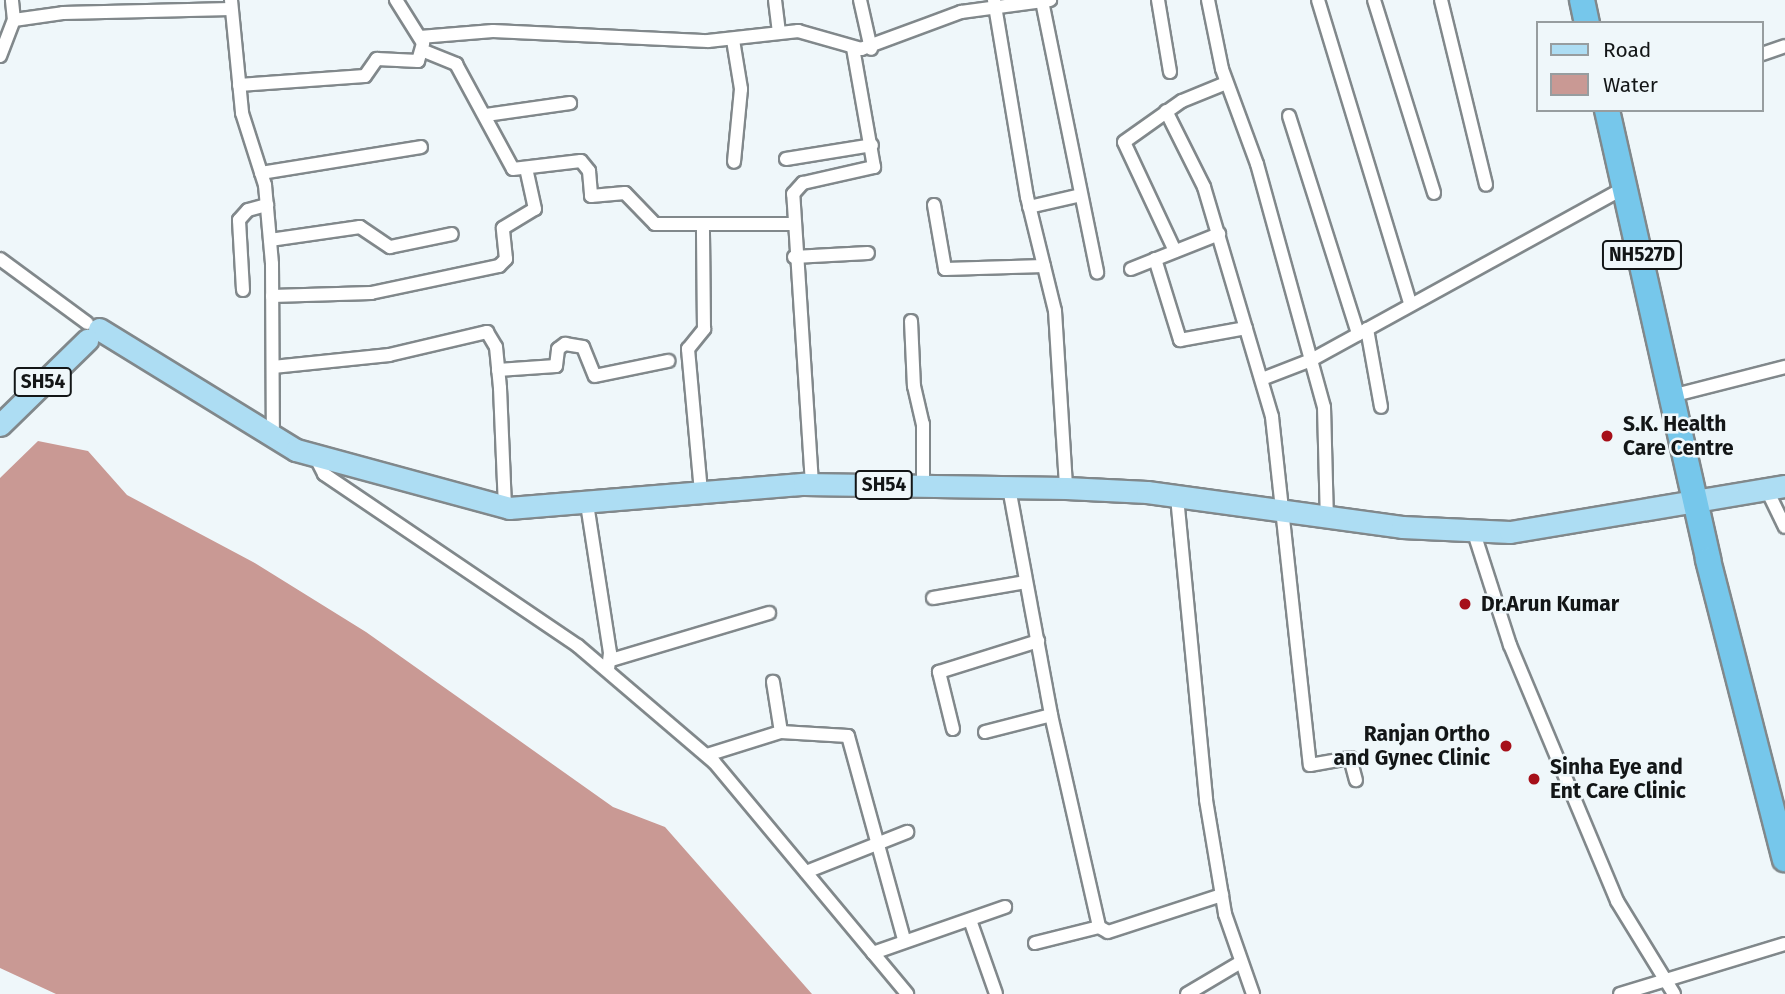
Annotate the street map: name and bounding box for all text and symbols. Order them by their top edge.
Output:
legend [1536,21,1764,112]
text: Road [1603,37,1651,63]
text: Water [1603,72,1658,98]
road number: NH527D [1602,240,1682,270]
road number: SH54 [13,366,73,398]
place label: S.K. Health Care Centre [1623,411,1734,461]
marker: S.K. Health Care Centre [1597,426,1617,446]
road number: SH54 [854,470,914,500]
place label: Dr.Arun Kumar [1481,591,1619,617]
marker: Dr.Arun Kumar [1455,594,1475,614]
place label: Ranjan Ortho and Gynec Clinic [1334,721,1490,771]
marker: Ranjan Ortho and Gynec Clinic [1496,736,1516,756]
place label: Sinha Eye and Ent Care Clinic [1550,754,1686,804]
marker: Sinha Eye and Ent Care Clinic [1524,769,1544,789]

